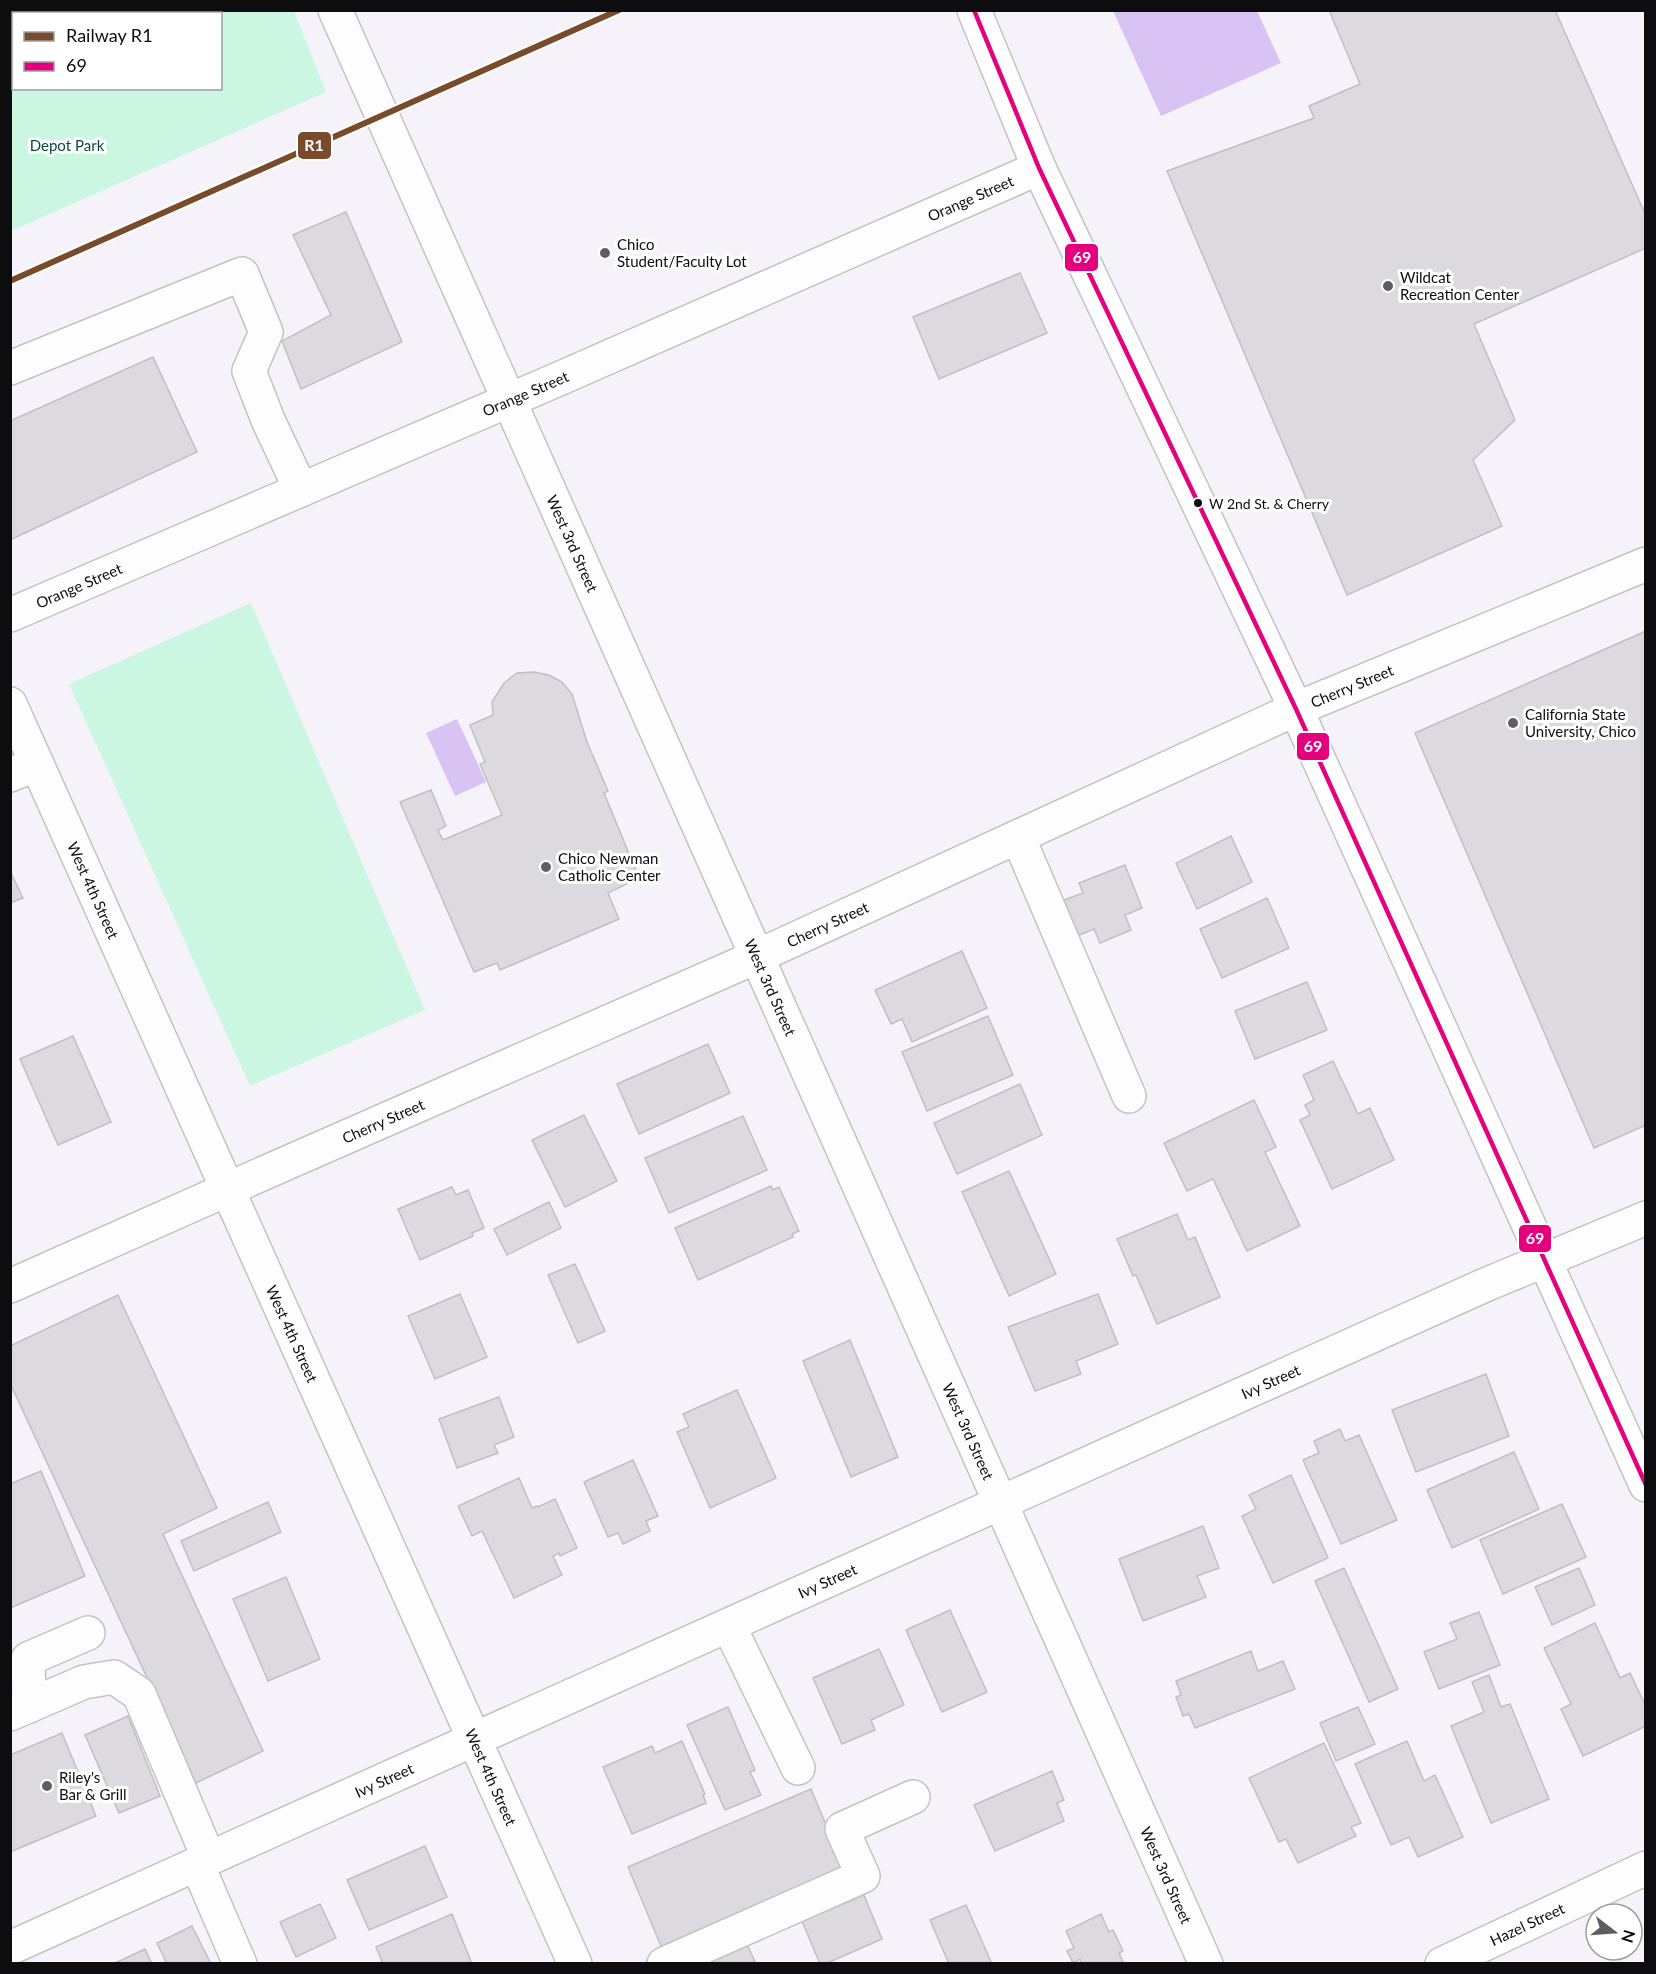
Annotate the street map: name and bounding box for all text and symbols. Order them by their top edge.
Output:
legend [12,12,222,90]
text: Railway R1 [66,24,153,46]
text: 69 [66,54,87,76]
line badge: R1 [297,131,332,160]
text: R1 [304,135,324,154]
park label: Depot Park [30,136,105,154]
street label: Orange Street [925,171,1017,225]
place label: Chico Student/Faculty Lot [617,235,747,270]
line badge: 69 [1064,243,1099,272]
marker: Chico Student/Faculty Lot [598,246,612,260]
text: 69 [1073,247,1091,266]
place label: Wildcat Recreation Center [1400,268,1520,303]
marker: Wildcat Recreation Center [1381,279,1395,293]
street label: Orange Street [480,367,572,420]
street label: West 3rd Street [543,492,602,595]
place label: W 2nd St. & Cherry [1209,495,1330,512]
marker: W 2nd St. & Cherry [1192,497,1204,509]
street label: Orange Street [33,559,125,612]
street label: Cherry Street [1308,660,1397,711]
place label: California State University, Chico [1525,705,1636,740]
marker: California State University, Chico [1506,716,1520,730]
line badge: 69 [1296,732,1330,761]
text: 69 [1304,736,1322,755]
street label: West 4th Street [64,839,123,942]
place label: Chico Newman Catholic Center [558,849,661,884]
marker: Chico Newman Catholic Center [539,860,553,874]
street label: Cherry Street [784,897,872,951]
street label: West 3rd Street [741,936,800,1039]
street label: Cherry Street [339,1095,428,1147]
line badge: 69 [1518,1224,1552,1253]
text: 69 [1526,1228,1544,1247]
street label: West 4th Street [263,1282,322,1385]
street label: Ivy Street [1238,1360,1303,1402]
street label: West 3rd Street [939,1380,998,1483]
street label: Ivy Street [795,1559,860,1602]
street label: West 4th Street [462,1726,521,1829]
street label: Ivy Street [352,1759,417,1801]
place label: Riley's Bar & Grill [59,1768,127,1803]
marker: Riley's Bar & Grill [40,1779,54,1793]
street label: West 3rd Street [1137,1824,1196,1927]
street label: Hazel Street [1487,1898,1568,1949]
north arrow [1584,1902,1644,1962]
text: N [1618,1928,1640,1945]

